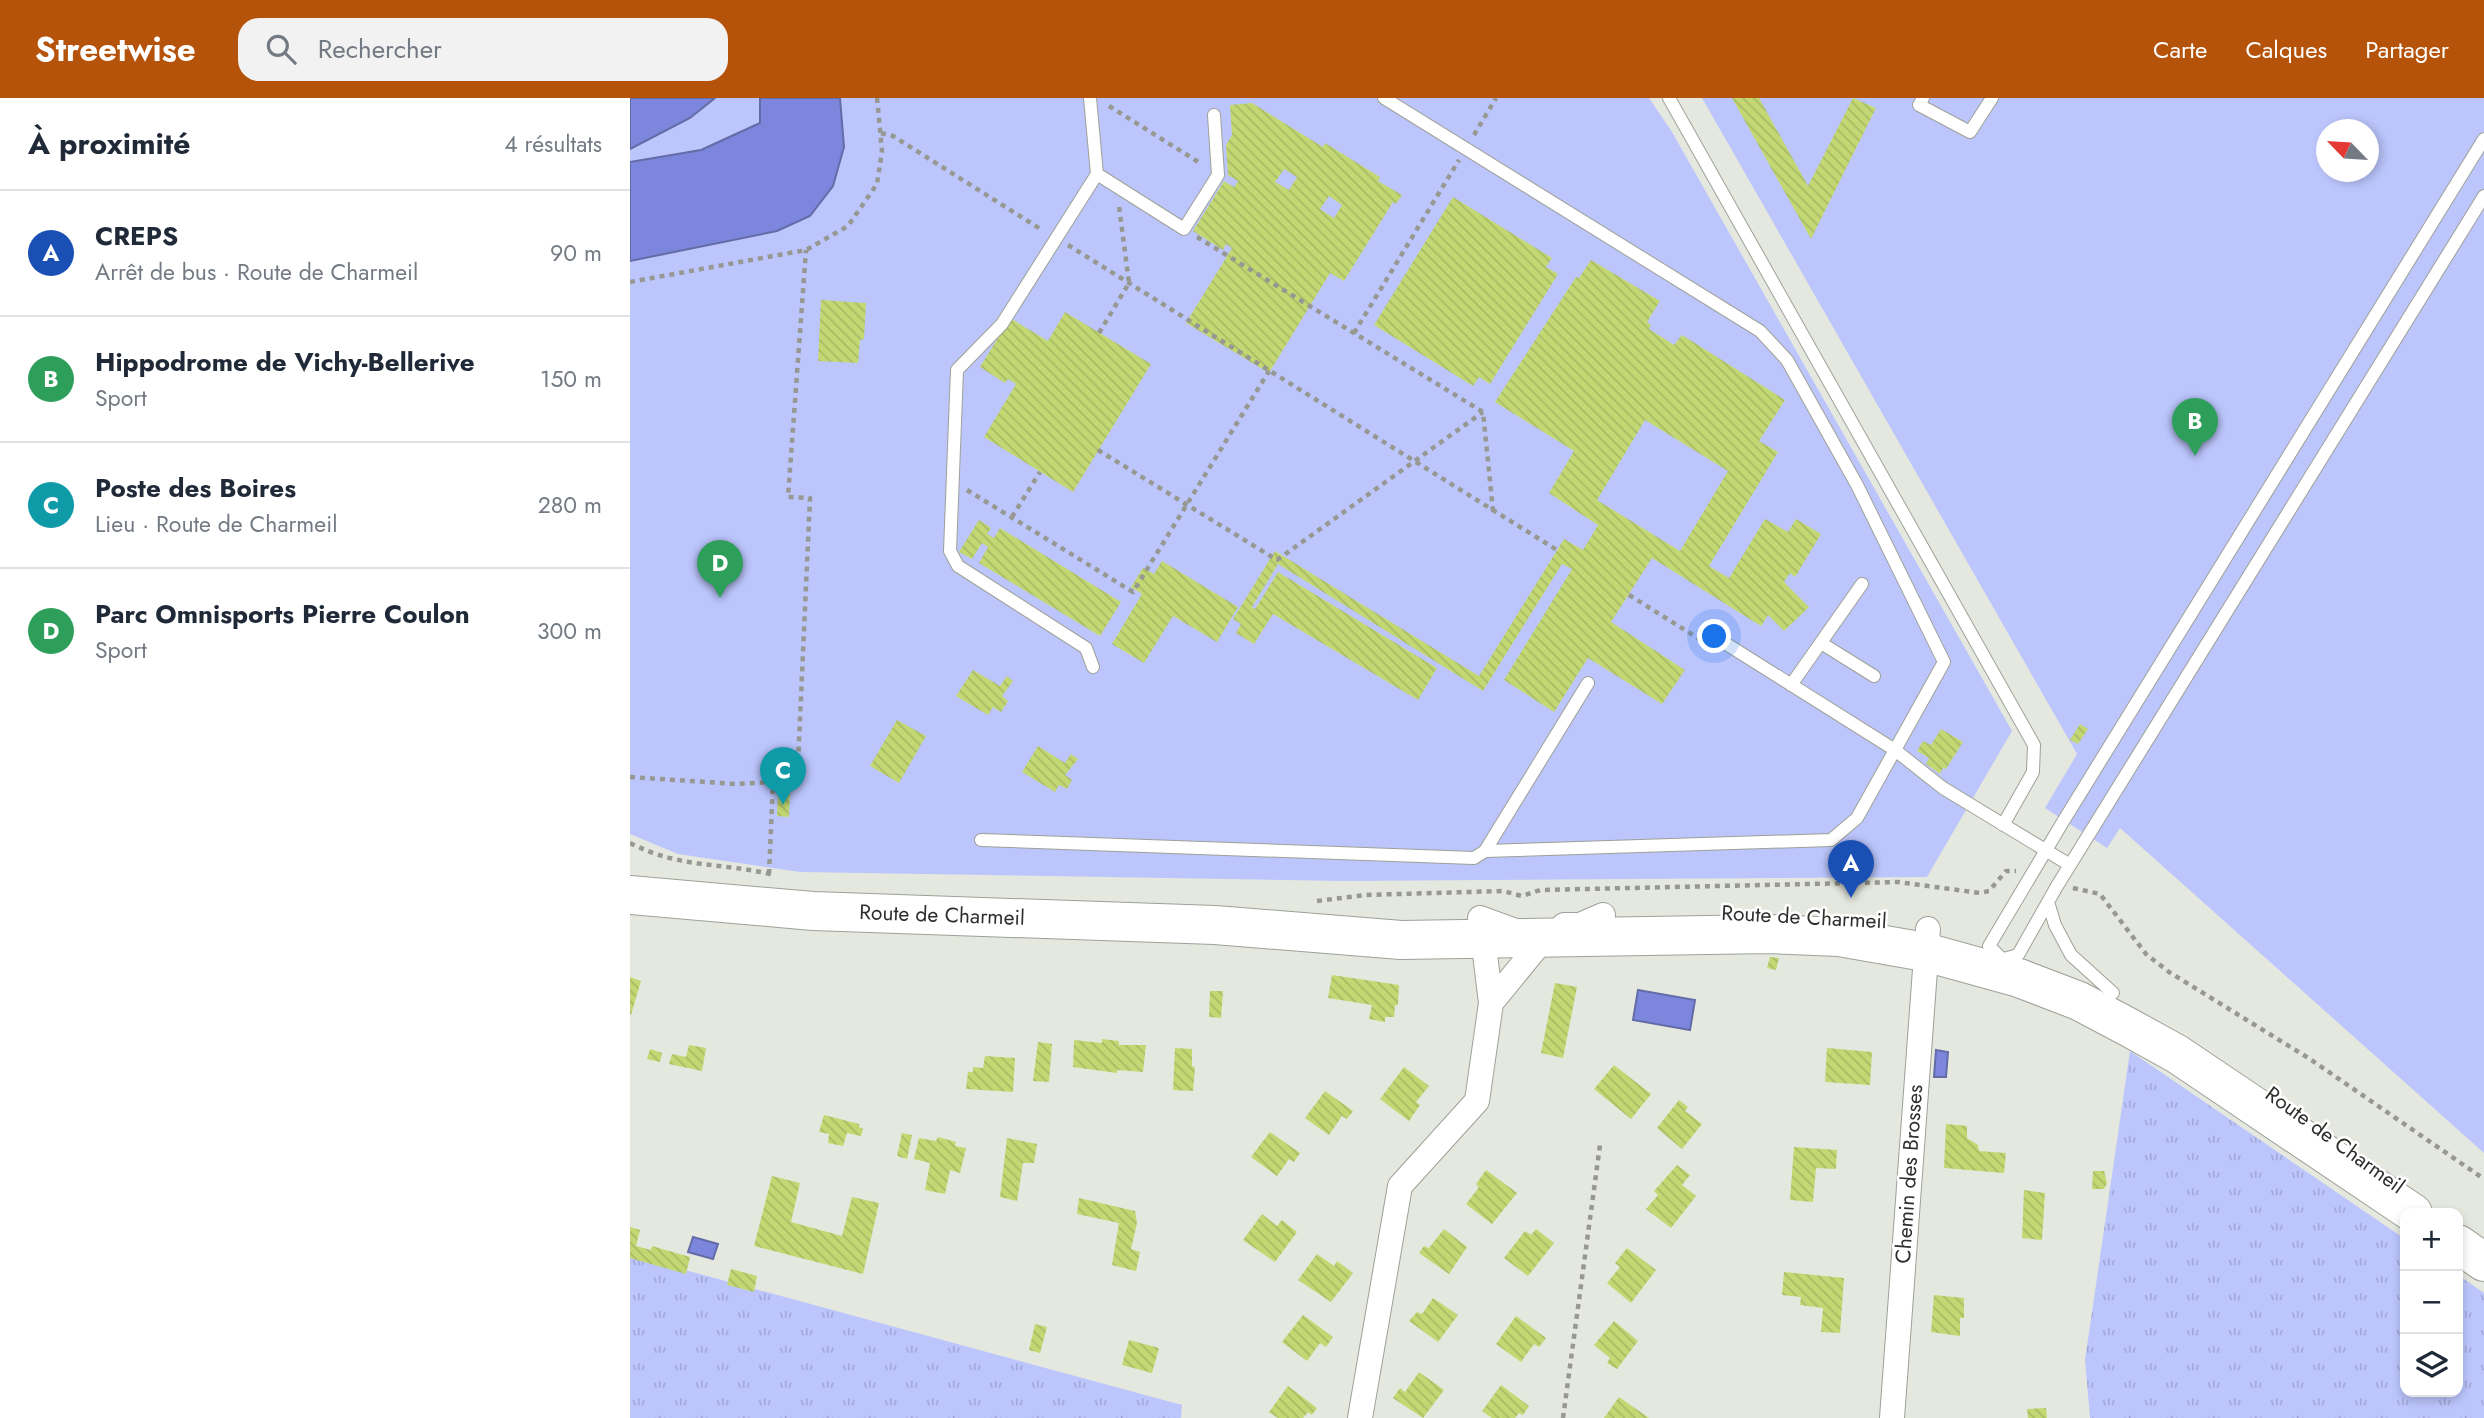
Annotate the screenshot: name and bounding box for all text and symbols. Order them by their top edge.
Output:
search box [238,18,728,81]
text: Streetwise [35,26,196,73]
icon: search [262,30,300,68]
text: Rechercher [318,30,442,68]
text: Carte [2153,32,2207,67]
text: Calques [2245,32,2327,67]
text: Partager [2365,32,2449,67]
north arrow [2316,119,2379,182]
text: À proximité [28,122,191,165]
text: 4 résultats [504,127,602,161]
text: CREPS [95,217,178,255]
text: A [43,236,59,270]
text: 90 m [550,236,602,270]
text: Arrêt de bus · Route de Charmeil [95,255,418,289]
text: Hippodrome de Vichy-Bellerive [95,343,475,381]
text: B [43,362,59,396]
text: 150 m [540,362,602,396]
text: Sport [95,381,147,415]
pin: B [2172,398,2218,456]
text: Poste des Boires [95,469,296,507]
text: C [43,488,59,522]
text: 280 m [538,488,602,522]
text: Lieu · Route de Charmeil [95,507,337,541]
pin: D [697,540,743,598]
text: Parc Omnisports Pierre Coulon [95,595,470,633]
text: D [43,614,59,648]
text: 300 m [537,614,602,648]
your location [1697,619,1731,653]
text: Sport [95,633,147,667]
pin: C [760,747,806,805]
pin: A [1828,840,1874,898]
street label: Route de Charmeil [859,897,1025,933]
street label: Route de Charmeil [1720,898,1888,936]
street label: Route de Charmeil [2259,1079,2411,1201]
street label: Chemin des Brosses [1888,1084,1930,1264]
map controls [2400,1208,2463,1397]
button: + [2400,1208,2463,1271]
button: − [2400,1271,2463,1334]
button: layers [2400,1334,2463,1397]

